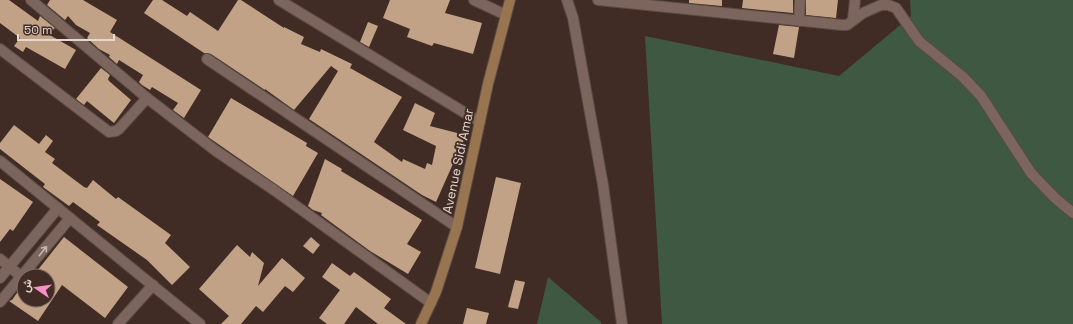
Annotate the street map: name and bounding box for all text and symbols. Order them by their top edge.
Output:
scale bar [18,16,114,42]
text: 50 m [24,22,52,38]
street label: Avenue Sidi Amar [439,107,477,215]
one-way arrow [39,245,48,256]
north arrow [16,268,56,308]
text: ش [18,278,35,294]

